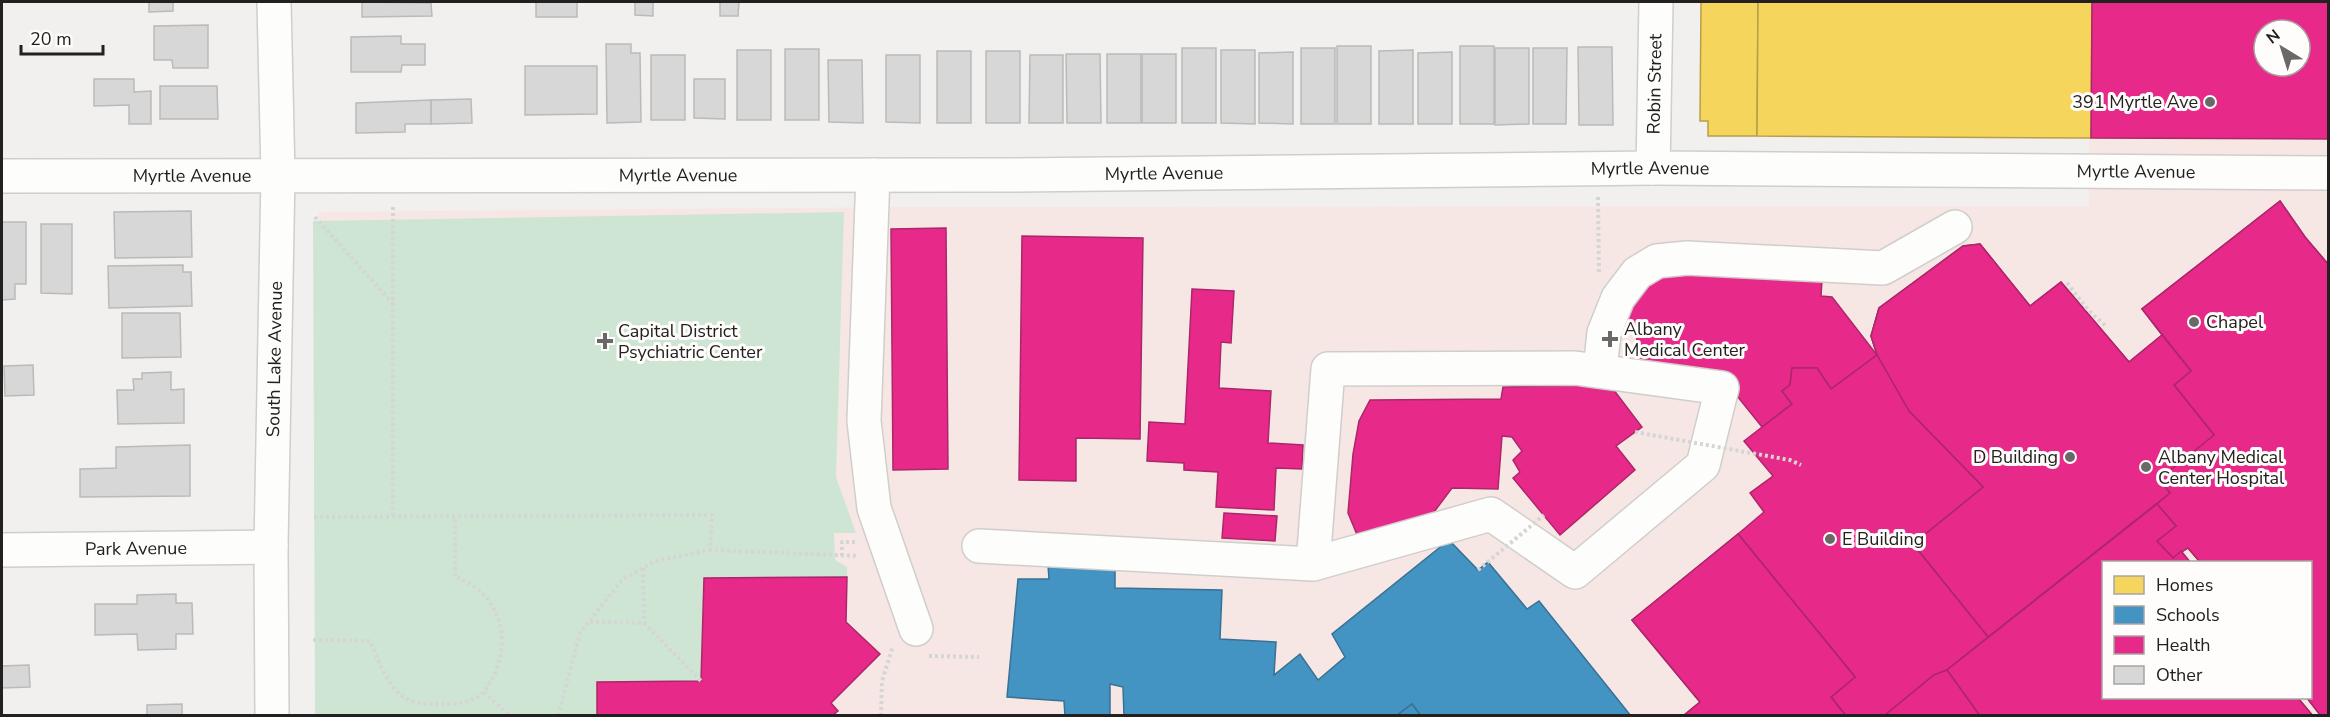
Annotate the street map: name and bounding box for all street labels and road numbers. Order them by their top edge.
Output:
street label: Robin Street [1642,33,1667,135]
street label: Myrtle Avenue [1591,156,1709,181]
street label: Myrtle Avenue [2077,159,2195,184]
street label: Myrtle Avenue [1105,161,1223,186]
street label: Myrtle Avenue [619,163,737,187]
street label: Myrtle Avenue [133,164,251,188]
street label: South Lake Avenue [261,281,288,437]
street label: Park Avenue [85,536,187,561]

